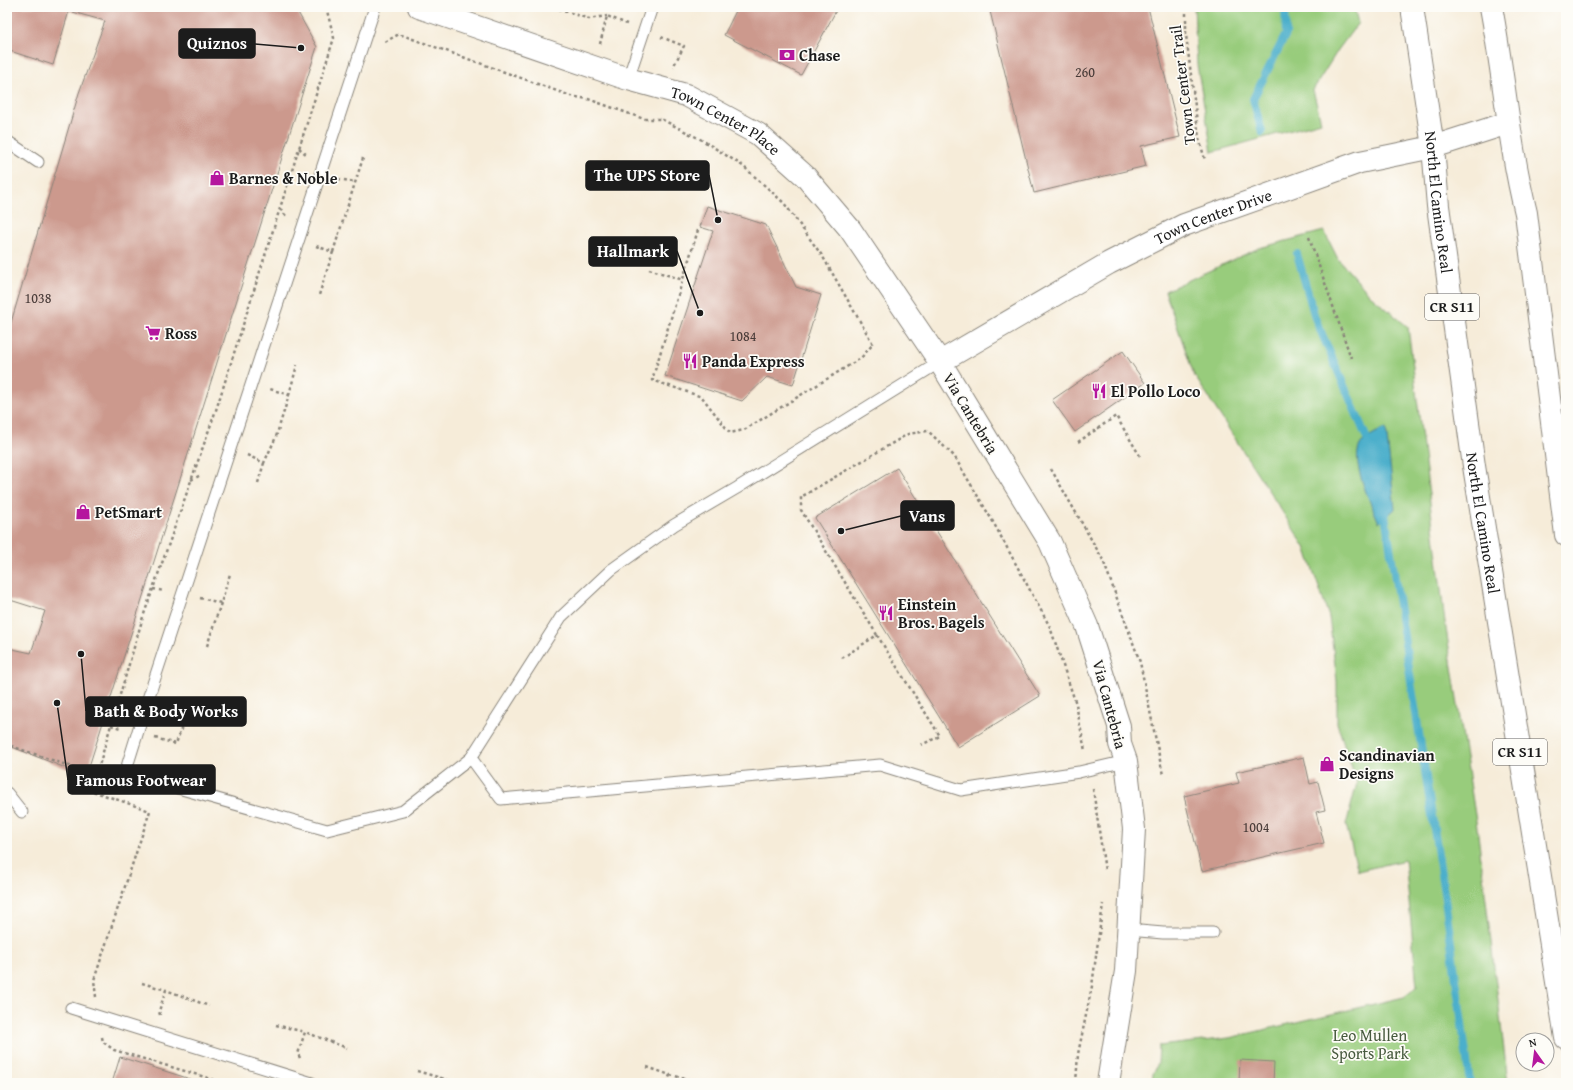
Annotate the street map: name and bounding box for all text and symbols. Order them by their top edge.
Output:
street label: Town Center Trail [1163,23,1201,146]
callout: Quiznos [179,29,255,58]
text: Quiznos [187,30,247,55]
place label: Chase [799,43,841,67]
bank icon: Chase [778,46,796,64]
house number: 260 [1075,62,1095,82]
street label: Town Center Place [668,79,786,161]
street label: North El Camino Real [1419,129,1459,275]
callout: The UPS Store [586,161,709,190]
text: The UPS Store [594,162,700,187]
place label: Barnes & Noble [229,166,338,190]
shop icon: Barnes & Noble [208,169,226,187]
street label: Town Center Drive [1150,183,1275,250]
callout: Hallmark [589,237,677,266]
text: Hallmark [597,238,669,263]
house number: 1038 [25,288,52,308]
road number: CR S11 [1425,294,1479,320]
place label: Ross [165,321,197,345]
supermarket icon: Ross [144,324,162,342]
house number: 1084 [730,326,757,346]
place label: Panda Express [702,349,805,373]
restaurant icon: Panda Express [681,352,699,370]
street label: Via Cantebria [937,368,1005,459]
place label: El Pollo Loco [1111,379,1201,403]
restaurant icon: El Pollo Loco [1090,382,1108,400]
street label: North El Camino Real [1460,451,1506,596]
place label: PetSmart [95,500,162,524]
callout: Vans [901,501,954,530]
shop icon: PetSmart [74,503,92,521]
text: Vans [909,503,945,528]
place label: Einstein Bros. Bagels [898,592,985,634]
restaurant icon: Einstein Bros. Bagels [877,604,895,622]
street label: Via Cantebria [1087,657,1134,752]
callout: Bath & Body Works [86,697,246,726]
text: Bath & Body Works [94,698,238,723]
road number: CR S11 [1493,739,1547,765]
place label: Scandinavian Designs [1339,743,1435,785]
shop icon: Scandinavian Designs [1318,755,1336,773]
callout: Famous Footwear [68,765,215,794]
text: Famous Footwear [76,767,207,792]
house number: 1004 [1243,817,1270,837]
park label: Leo Mullen Sports Park [1331,1023,1410,1065]
north arrow [1515,1032,1555,1072]
text: N [1527,1033,1539,1051]

